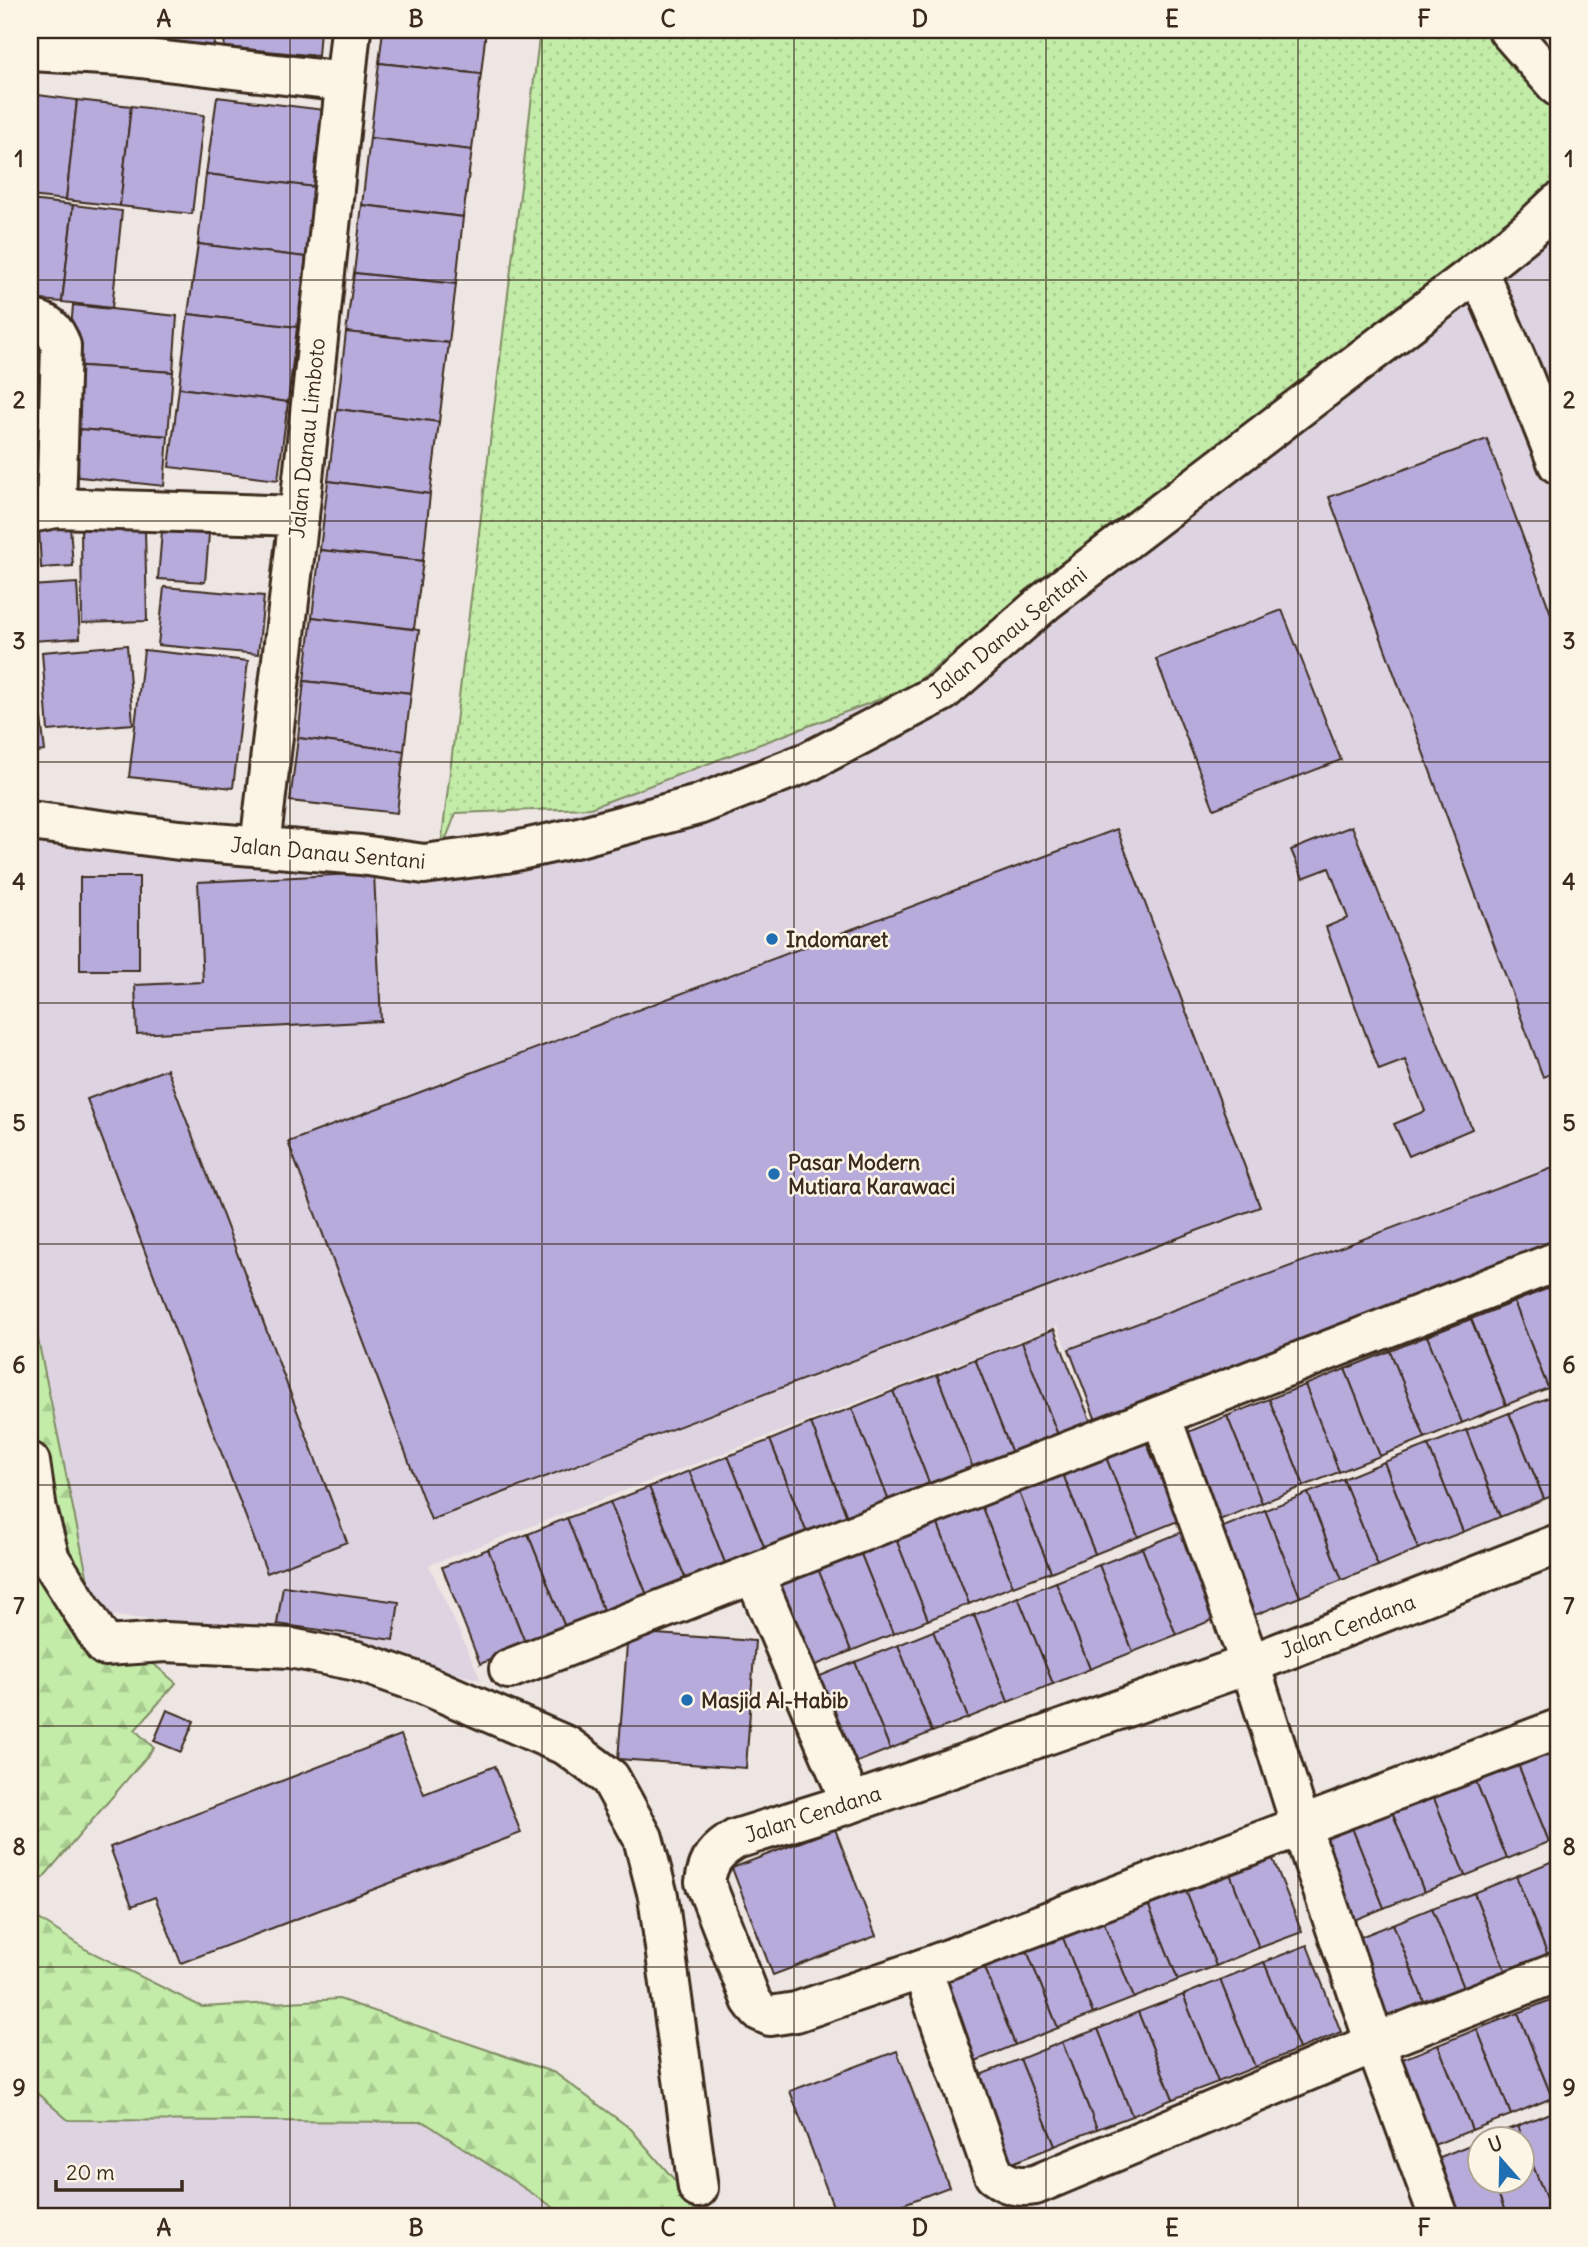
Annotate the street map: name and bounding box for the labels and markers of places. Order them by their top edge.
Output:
place label: Indomaret [786,926,889,953]
marker: Indomaret [764,931,780,947]
place label: Pasar Modern Mutiara Karawaci [788,1149,955,1200]
marker: Pasar Modern Mutiara Karawaci [766,1166,782,1182]
place label: Masjid Al-Habib [701,1687,848,1714]
marker: Masjid Al-Habib [679,1692,695,1708]

